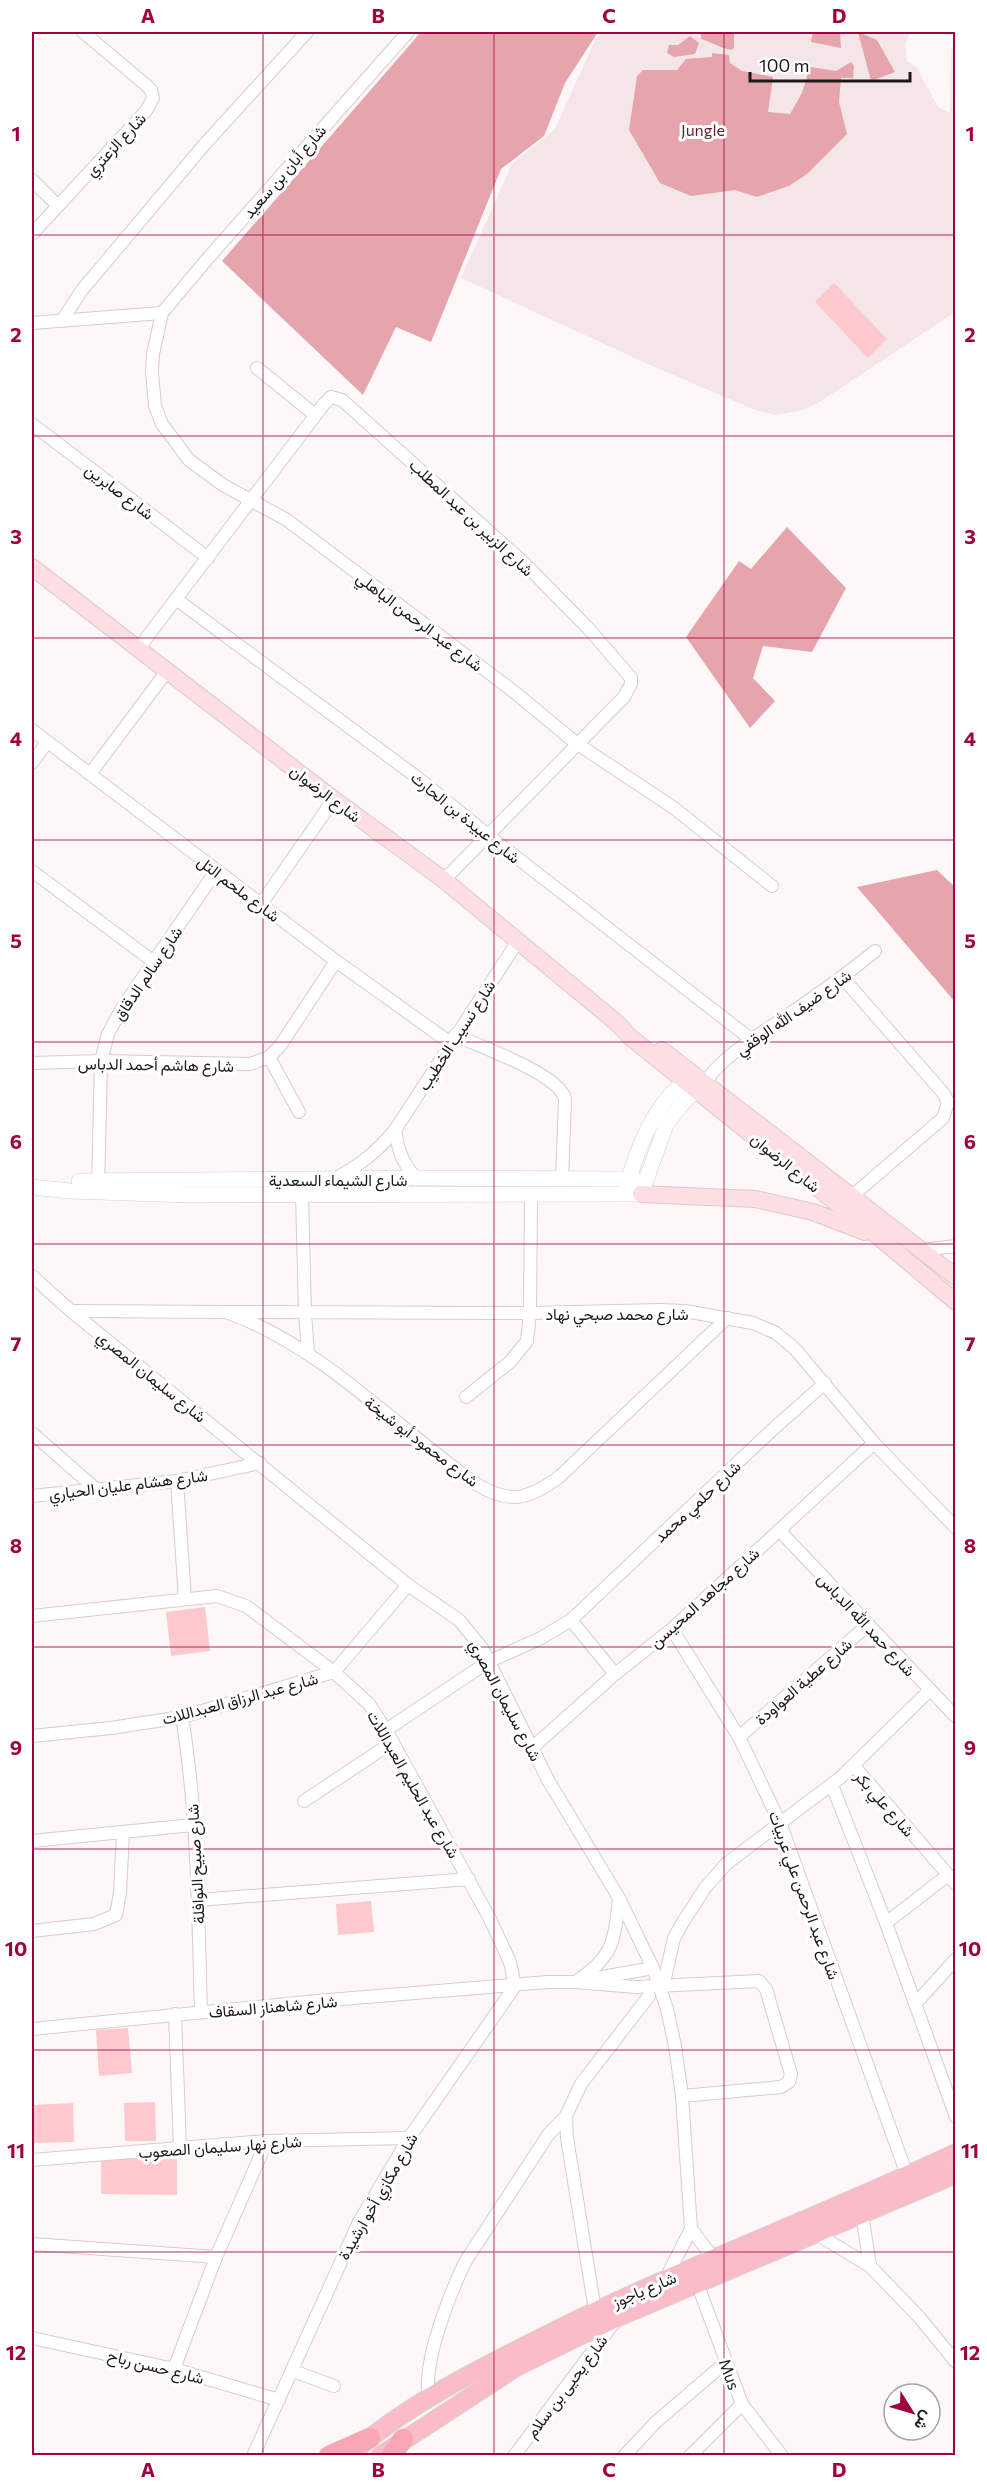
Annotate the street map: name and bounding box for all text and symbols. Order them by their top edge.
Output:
text: A [141,3,155,27]
text: B [371,3,385,27]
text: C [602,3,616,27]
text: D [832,3,846,27]
scale bar [750,45,910,83]
text: 100 m [759,54,809,76]
street label: شارع الزعتري [81,108,153,183]
park label: Jungle [681,120,725,139]
text: 1 [11,121,21,145]
street label: شارع أبان بن سعيد [238,121,332,223]
text: 1 [965,121,975,145]
text: 2 [10,322,22,346]
text: 2 [964,322,976,346]
street label: شارع الزبير بن عبد المطلب [404,455,538,582]
street label: شارع صابرين [80,459,158,525]
text: 3 [10,524,22,548]
text: 3 [964,524,976,548]
street label: شارع عبد الرحمن الباهلي [350,567,487,679]
text: 4 [10,726,22,750]
text: 4 [964,726,976,750]
street label: شارع الرضوان [285,760,365,828]
street label: شارع عبيدة بن الحارث [406,767,524,869]
street label: شارع ملحم التل [192,851,284,928]
street label: شارع سالم الدقاق [109,922,188,1025]
text: 5 [10,928,22,952]
text: 5 [964,928,976,952]
street label: شارع ضيف الله الوقفي [732,965,857,1063]
street label: شارع نسيب الخطيب [413,976,501,1095]
street label: شارع هاشم أحمد الدباس [78,1053,234,1078]
street label: شارع الرضوان [746,1128,824,1198]
text: 6 [10,1129,22,1153]
text: 6 [964,1129,976,1153]
street label: شارع الشيماء السعدية [269,1170,407,1192]
street label: شارع محمد صبحي نهاد [545,1304,689,1328]
street label: شارع سليمان المصري [91,1326,210,1430]
text: 7 [11,1331,22,1355]
text: 7 [965,1331,976,1355]
street label: شارع محمود أبو شيخة [359,1392,483,1492]
street label: شارع حلمي محمد [650,1456,747,1549]
street label: شارع هشام عليان الحياري [47,1465,209,1508]
text: 8 [10,1533,22,1557]
text: 8 [964,1533,976,1557]
street label: شارع مجاهد المحيسن [645,1543,765,1653]
street label: شارع حمد الله الدباس [812,1568,920,1682]
street label: شارع عطية العواودة [751,1634,857,1730]
street label: شارع سليمان المصري [462,1636,546,1766]
street label: شارع عبد الرزاق العبداللات [160,1668,321,1731]
street label: شارع عبد الحليم العبداللات [361,1707,464,1863]
text: 9 [10,1735,22,1759]
text: 9 [964,1735,976,1759]
street label: شارع علي بكر [847,1765,919,1843]
street label: شارع صبيح النوافلة [182,1803,211,1924]
street label: شارع عبد الرحمن علي عربيات [761,1808,844,1984]
text: 10 [5,1936,27,1960]
text: 10 [959,1936,981,1960]
street label: شارع شاهناز السقاف [208,1991,338,2024]
street label: شارع مكازي أخو ارشيدة [333,2129,425,2265]
street label: شارع نهار سليمان الصعوب [138,2131,302,2164]
text: 11 [7,2138,25,2162]
text: 11 [961,2138,979,2162]
street label: شارع ياجوز [608,2267,680,2314]
street label: شارع يحيى بن سلام [521,2331,613,2443]
text: 12 [6,2340,26,2364]
text: 12 [960,2340,980,2364]
street label: شارع حسن رباح [105,2345,206,2390]
street label: Mus [716,2356,744,2392]
north arrow [882,2382,942,2442]
text: ش [910,2407,938,2435]
text: A [141,2457,155,2481]
text: B [371,2457,385,2481]
text: C [602,2457,616,2481]
text: D [832,2457,846,2481]

